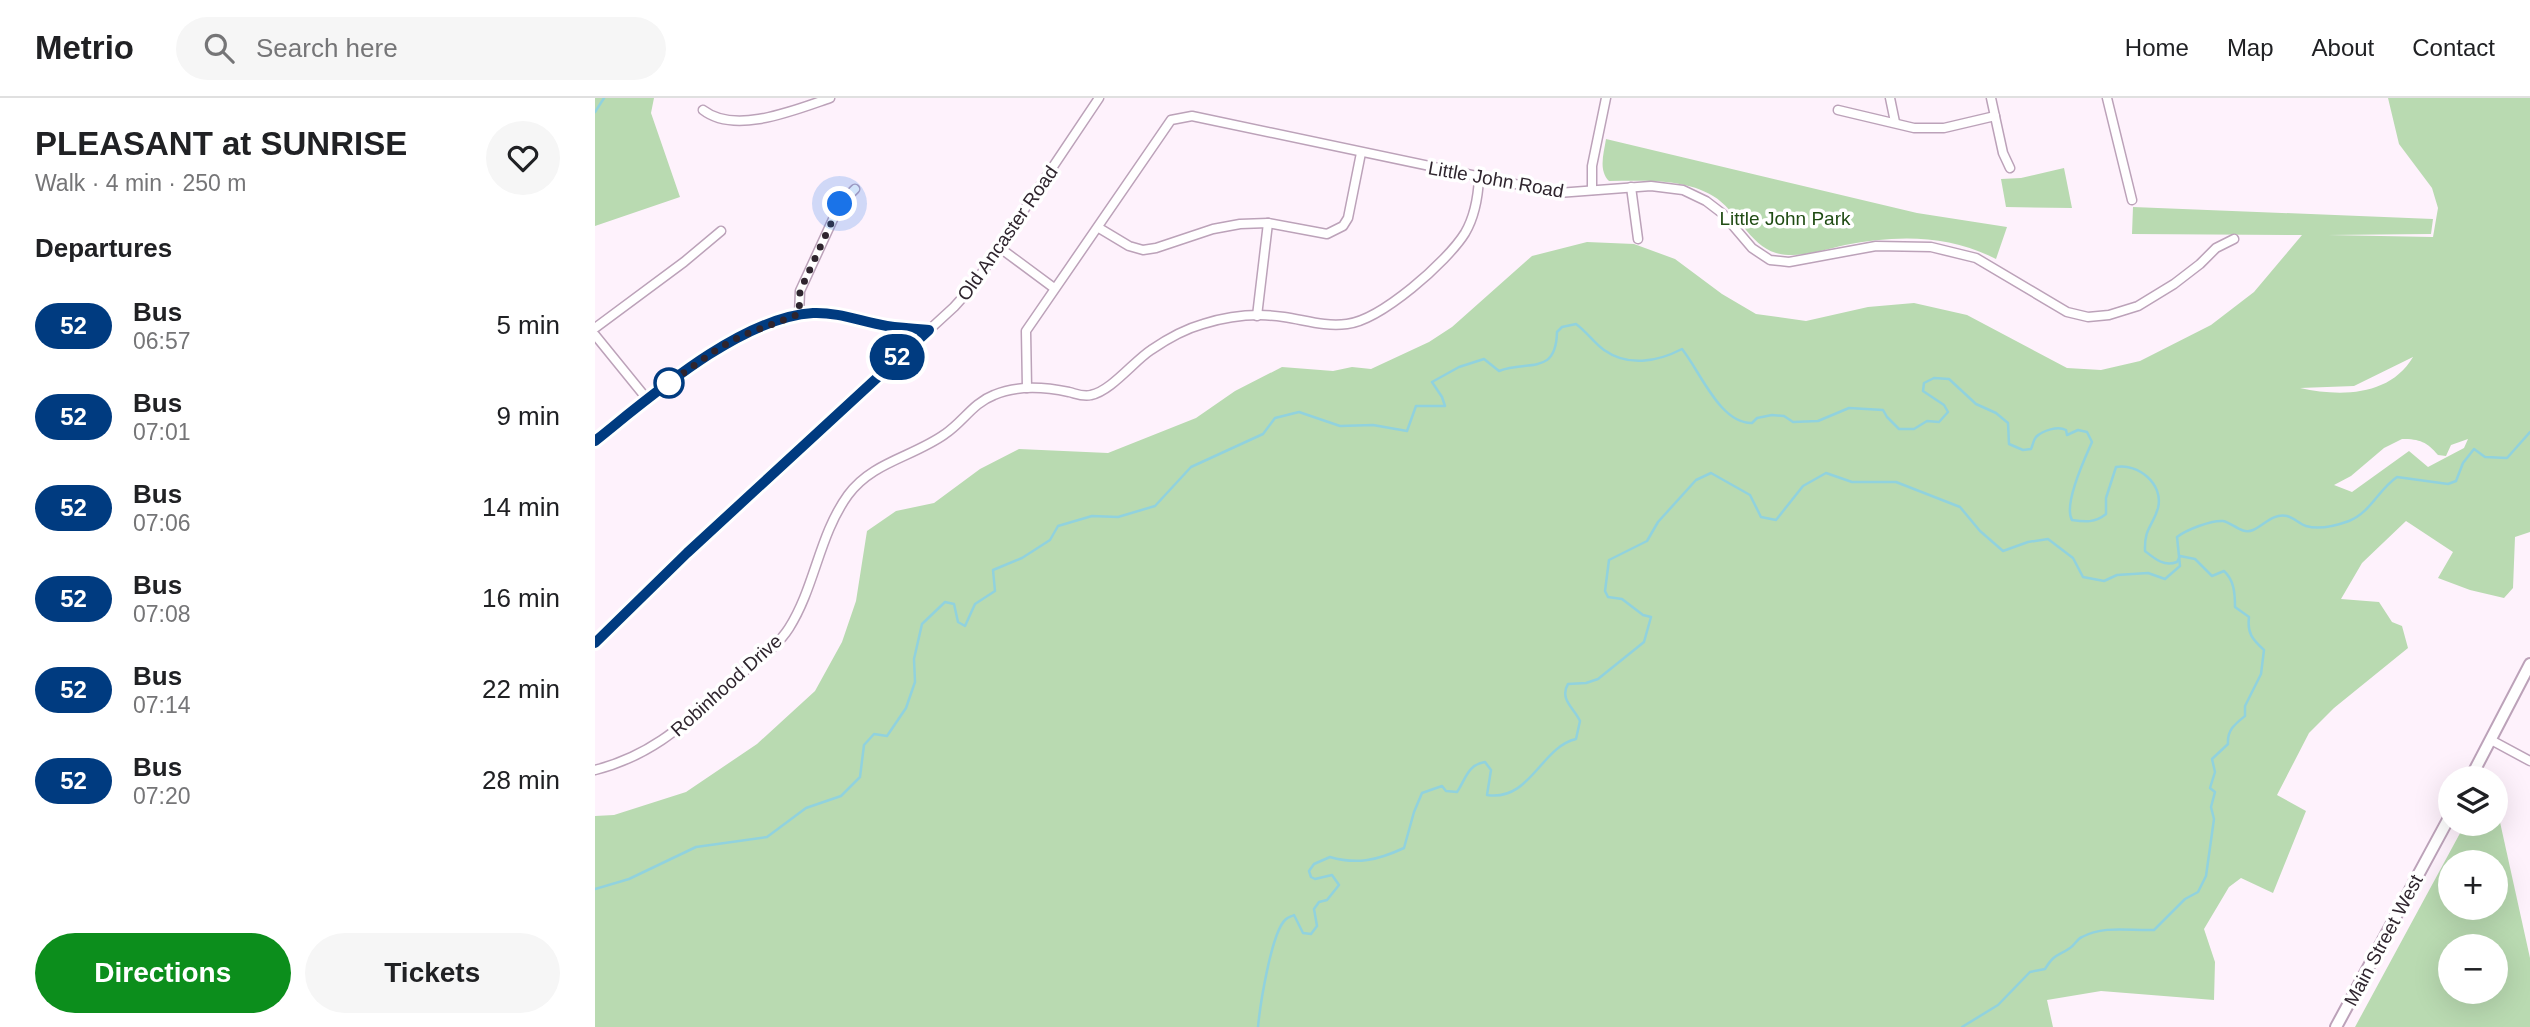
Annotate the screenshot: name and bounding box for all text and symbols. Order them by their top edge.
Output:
search box [176,17,666,80]
text: Metrio [35,29,134,66]
icon: search [200,29,238,67]
text: Search here [256,33,398,63]
text: Home [2125,34,2189,61]
text: Map [2227,34,2274,61]
text: About [2312,34,2374,61]
text: Contact [2412,34,2495,61]
button: heart [486,121,560,195]
text: PLEASANT at SUNRISE [35,125,407,162]
street label: Little John Road [1426,157,1565,202]
street label: Old Ancaster Road [953,162,1062,305]
text: Walk · 4 min · 250 m [35,170,246,196]
your location [822,186,857,221]
park label: Little John Park [1720,208,1851,229]
text: Departures [35,233,172,263]
text: Bus [133,297,182,327]
text: 5 min [496,310,560,340]
text: 52 [60,312,87,339]
text: 06:57 [133,328,191,354]
line badge: 52 [865,334,929,380]
text: 52 [884,343,910,370]
unlabelled marker [654,368,684,398]
text: Bus [133,388,182,418]
text: 9 min [496,401,560,431]
text: 52 [60,403,87,430]
text: 07:01 [133,419,191,445]
text: Bus [133,479,182,509]
text: 14 min [482,492,560,522]
text: 52 [60,494,87,521]
text: 07:06 [133,510,191,536]
text: Bus [133,570,182,600]
text: 16 min [482,583,560,613]
text: 52 [60,585,87,612]
text: 07:08 [133,601,191,627]
street label: Robinhood Drive [667,630,786,741]
text: Bus [133,661,182,691]
text: 22 min [482,674,560,704]
text: 52 [60,676,87,703]
text: 07:14 [133,692,191,718]
text: Bus [133,752,182,782]
text: 28 min [482,765,560,795]
map controls [2438,766,2508,1004]
button: layers [2438,766,2508,836]
text: 52 [60,767,87,794]
text: 07:20 [133,783,191,809]
button: + [2438,850,2508,920]
street label: Main Street West [2340,870,2427,1009]
button: Directions [35,933,291,1013]
button: Tickets [305,933,560,1013]
button: − [2438,934,2508,1004]

